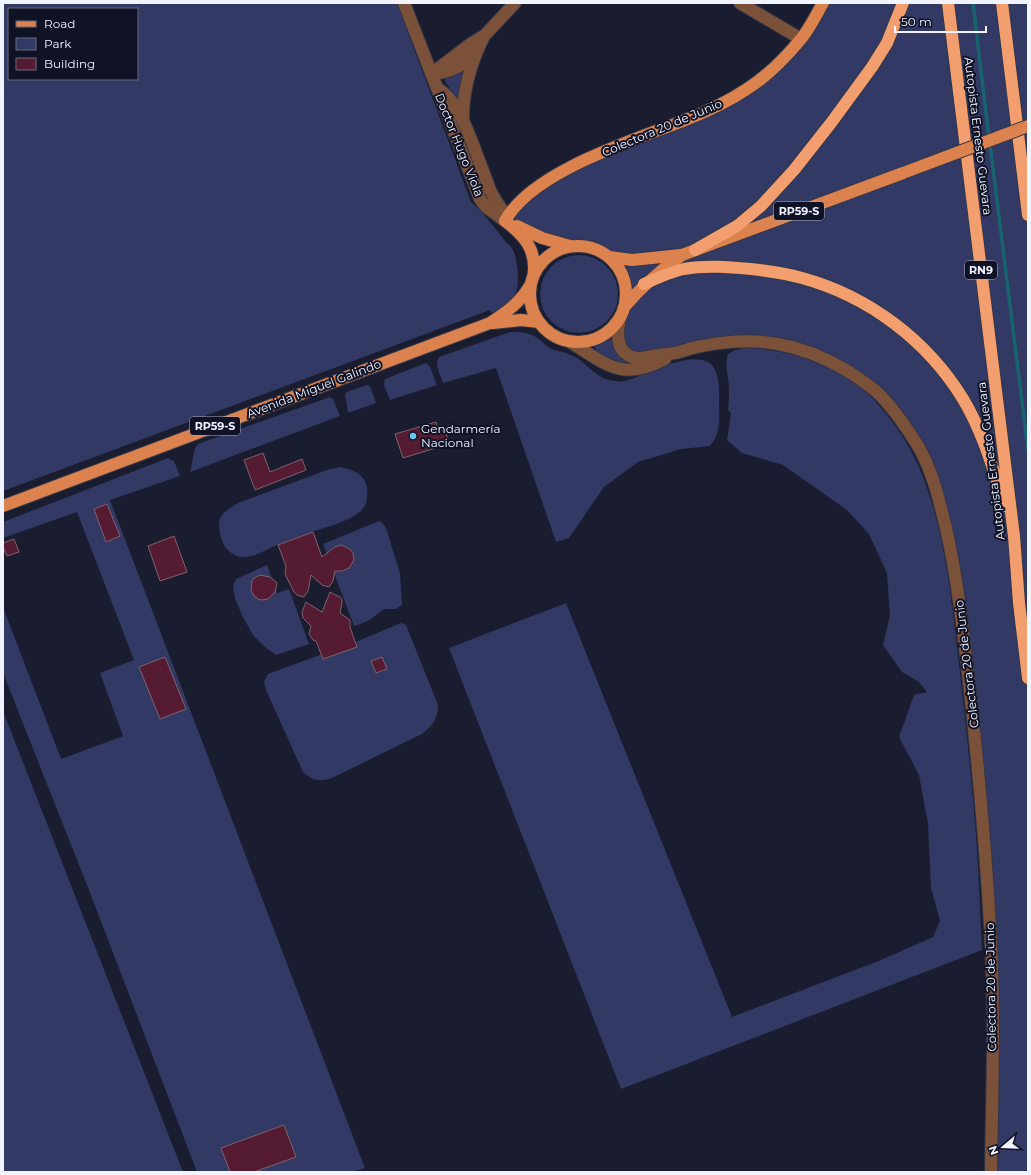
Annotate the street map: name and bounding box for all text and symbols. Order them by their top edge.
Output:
legend [8,8,138,80]
scale bar [895,8,986,34]
text: 50 m [901,14,932,29]
text: Road [44,16,75,31]
text: Park [44,36,72,51]
text: Building [44,56,95,71]
street label: Autopista Ernesto Guevara [961,56,996,216]
street label: Doctor Hugo Viola [432,91,487,199]
street label: Colectora 20 de Junio [599,95,724,160]
road number: RP59-S [774,202,824,220]
road number: RN9 [965,261,997,279]
street label: Avenida Miguel Galindo [244,356,383,421]
street label: Autopista Ernesto Guevara [973,381,1008,541]
road number: RP59-S [190,417,240,435]
place label: Gendarmería Nacional [421,421,501,450]
marker: Gendarmería Nacional [408,431,418,441]
street label: Colectora 20 de Junio [951,599,982,729]
street label: Colectora 20 de Junio [982,922,999,1052]
north arrow [983,1127,1023,1167]
text: N [985,1144,1002,1157]

